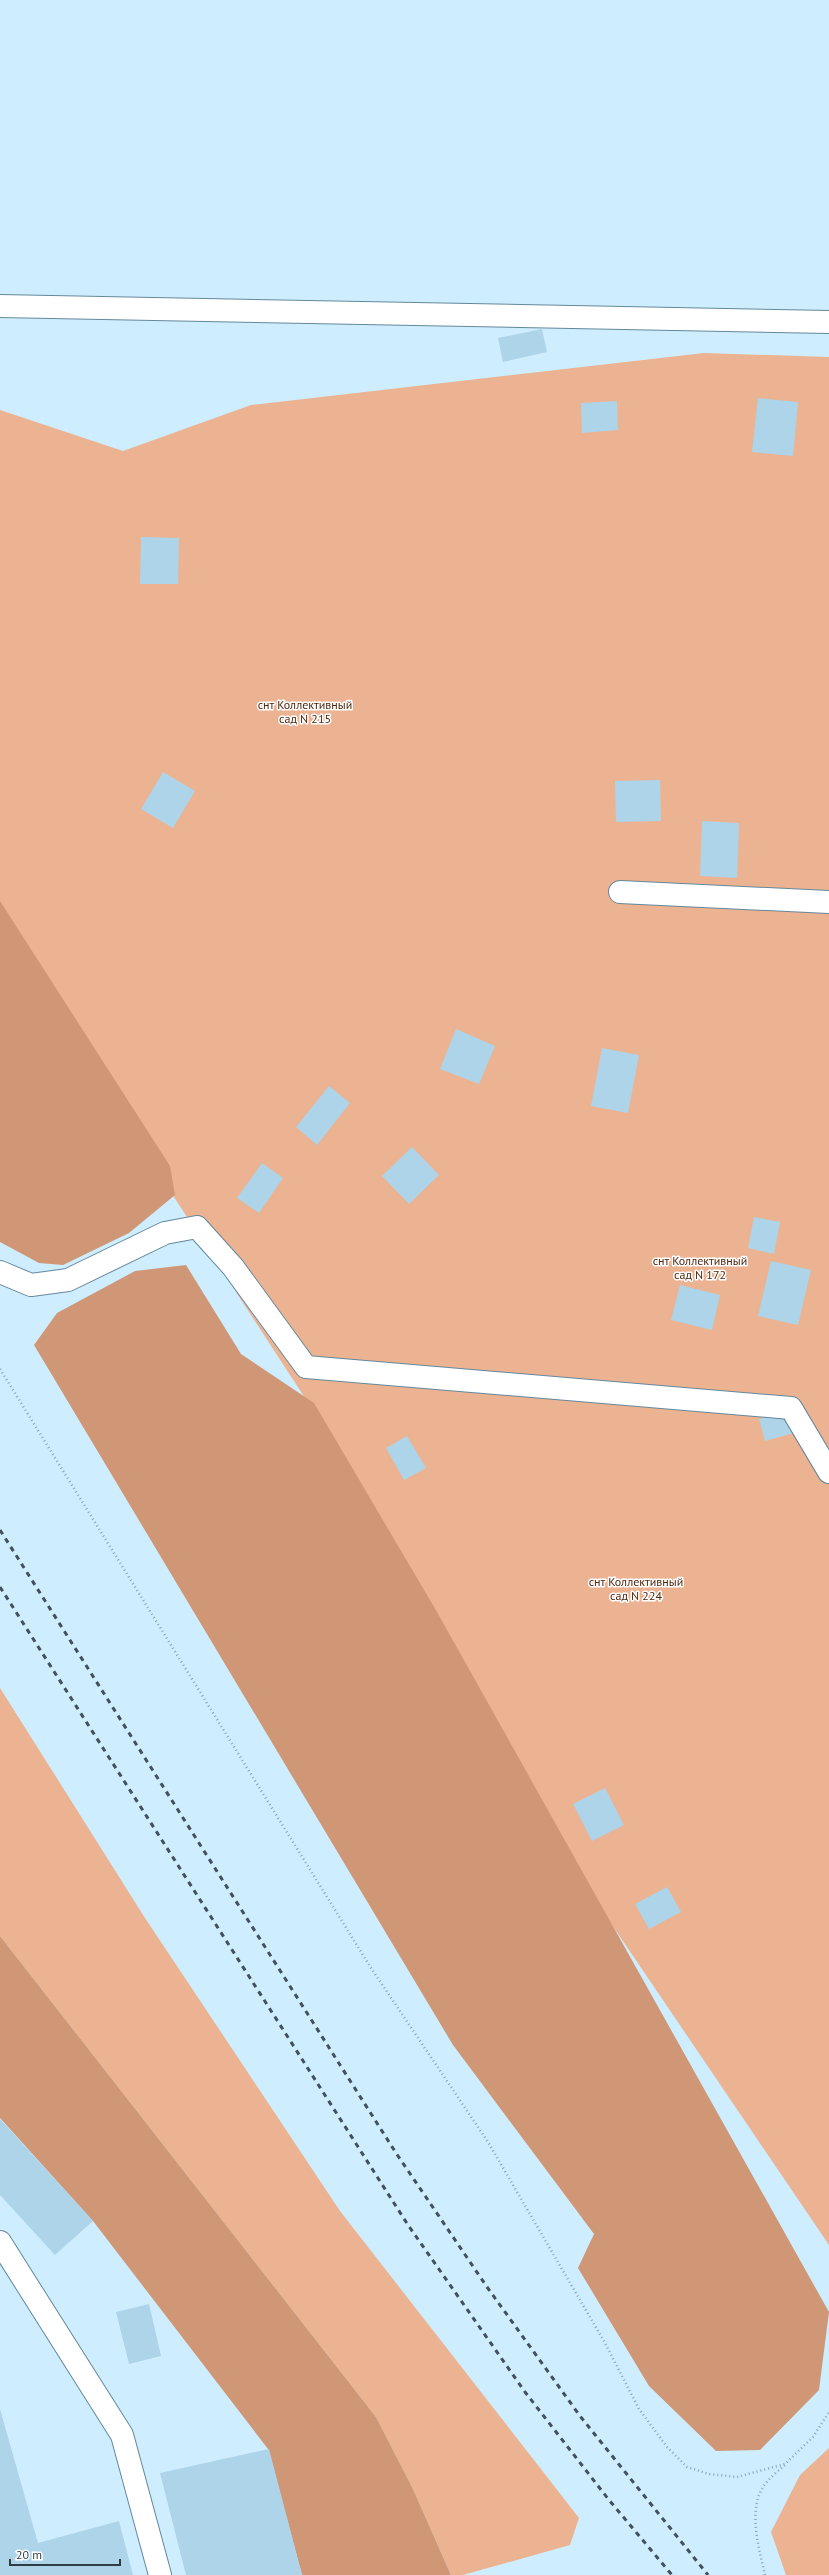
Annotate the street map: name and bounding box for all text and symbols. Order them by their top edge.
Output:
park label: снт Коллективный сад N 215 [258,697,352,726]
park label: снт Коллективный сад N 172 [653,1253,747,1282]
park label: снт Коллективный сад N 224 [589,1574,683,1603]
scale bar [10,2541,120,2567]
text: 20 m [16,2547,42,2562]

